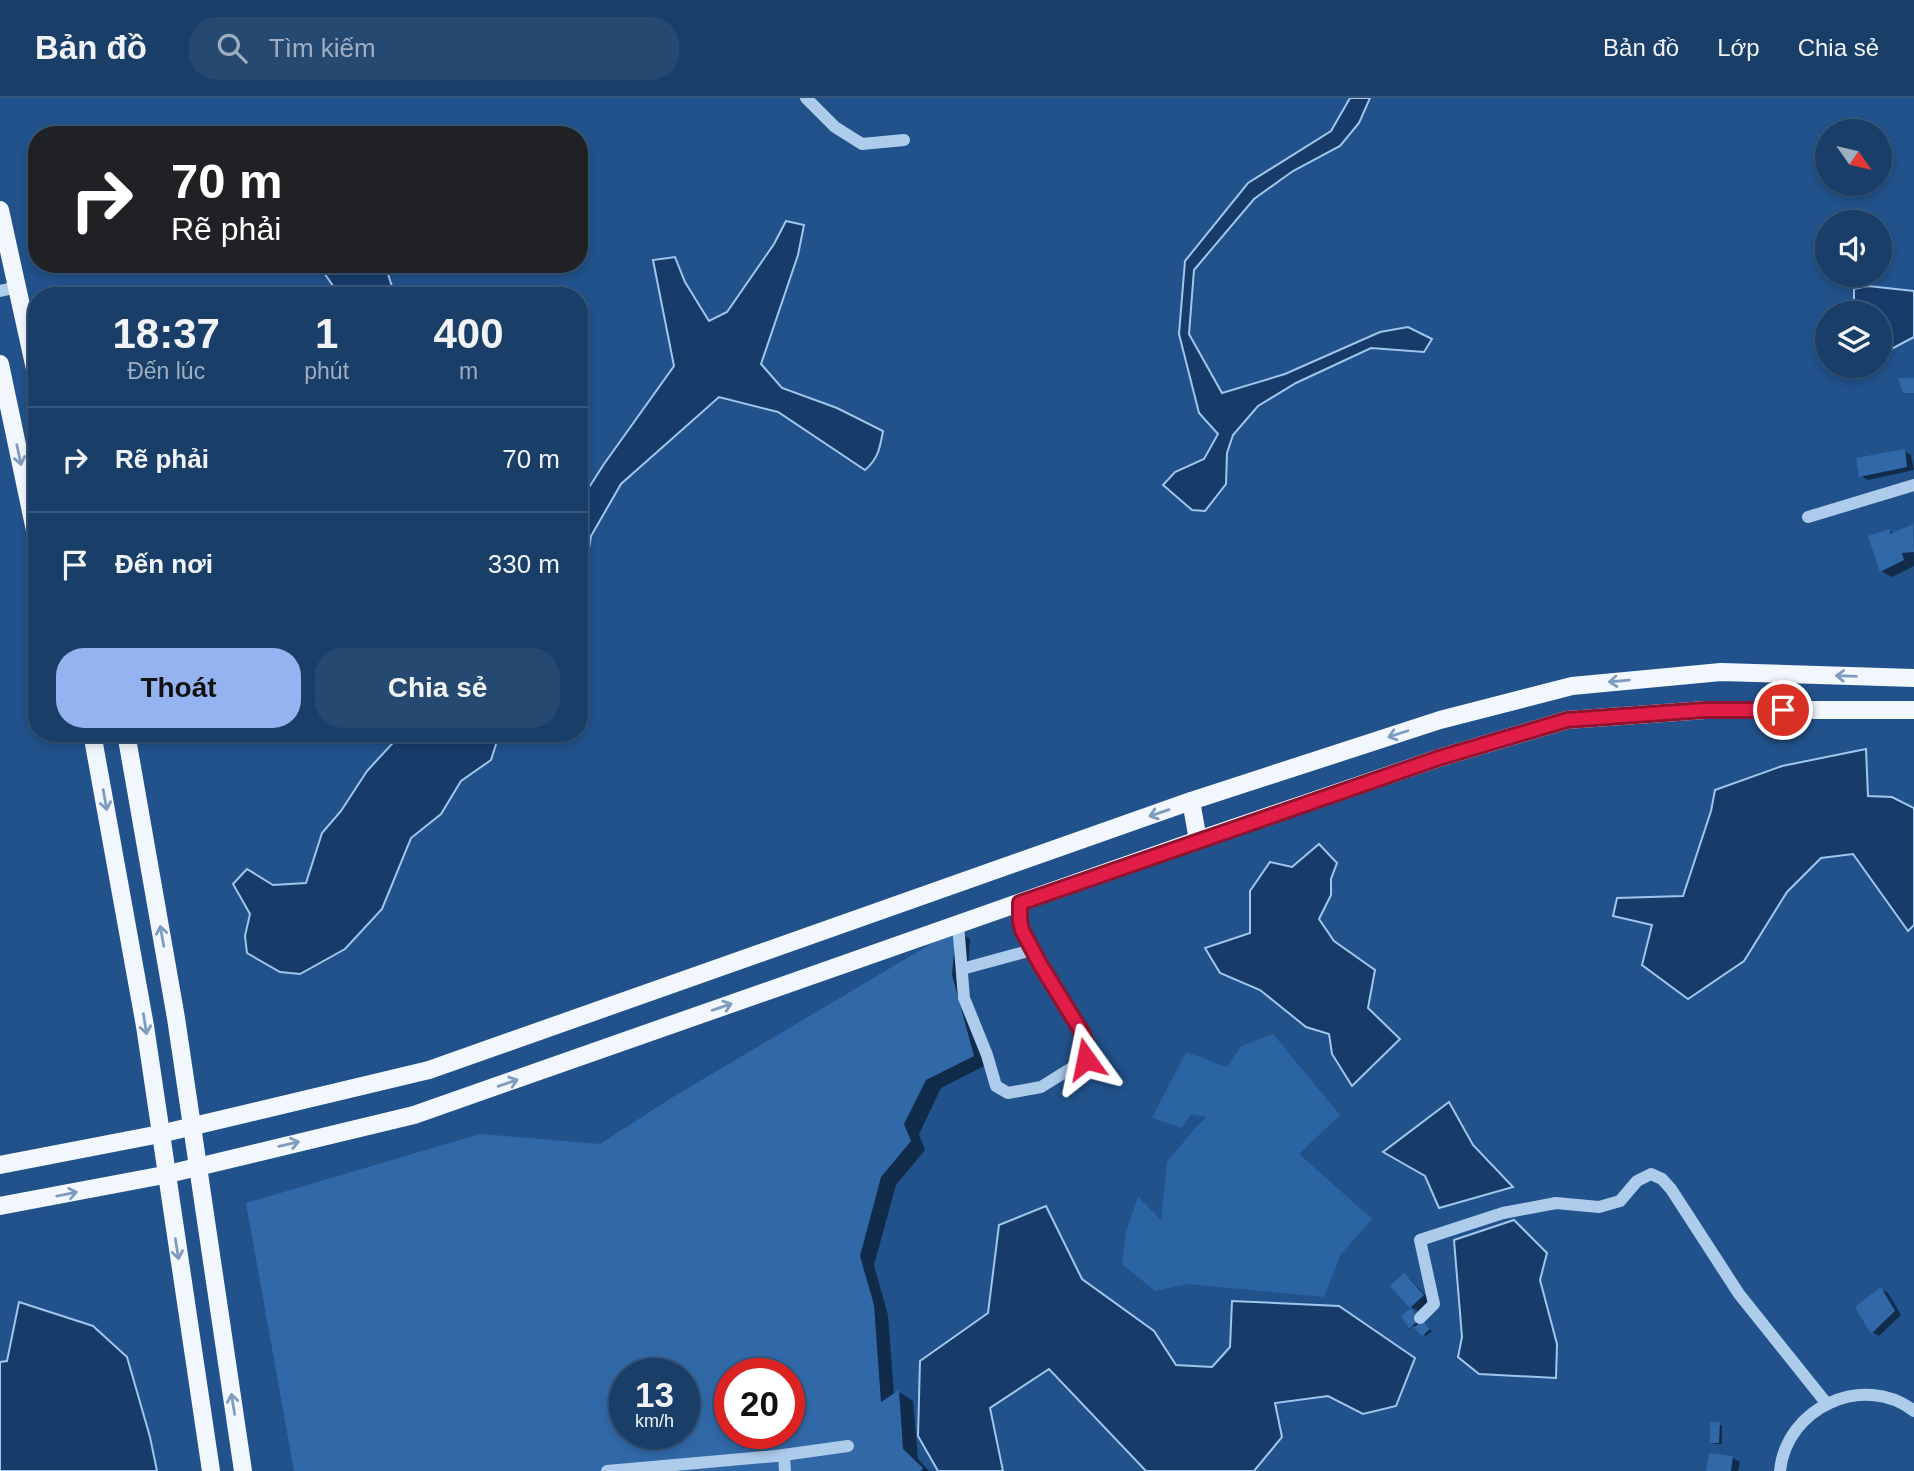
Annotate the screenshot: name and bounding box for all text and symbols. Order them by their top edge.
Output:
search box [189,17,679,80]
text: Bản đồ [35,29,147,66]
icon: search [213,29,251,67]
text: Tìm kiếm [269,33,376,63]
text: Bản đồ [1603,34,1679,61]
text: Lớp [1717,34,1760,61]
text: Chia sẻ [1798,34,1879,61]
north arrow [1815,119,1892,196]
map controls [1815,119,1892,378]
icon: right [56,154,147,245]
text: 70 m [171,154,283,208]
button: sound [1815,210,1892,287]
text: Rẽ phải [171,211,281,247]
button: layers [1815,301,1892,378]
text: 18:37 [112,310,220,357]
text: 1 [315,310,338,357]
text: 400 [433,310,504,357]
text: Đến lúc [127,358,205,384]
text: phút [304,358,349,384]
text: m [459,358,478,384]
icon: right [56,441,94,479]
one-way arrow [12,443,26,466]
text: Rẽ phải [115,444,209,474]
text: 70 m [502,444,560,474]
icon: arrive [56,546,94,584]
text: Đến nơi [115,549,213,579]
text: 330 m [488,549,560,579]
button: Thoát [56,648,301,728]
button: Chia sẻ [315,648,560,728]
one-way arrow [1835,669,1858,683]
one-way arrow [1608,675,1631,688]
pin [1753,680,1813,740]
icon: arrive [1764,691,1802,729]
one-way arrow [1387,728,1409,741]
one-way arrow [99,788,112,811]
one-way arrow [1148,808,1170,820]
one-way arrow [155,925,168,948]
one-way arrow [711,1000,733,1012]
one-way arrow [138,1012,151,1035]
position arrow [1049,1022,1123,1096]
one-way arrow [496,1076,518,1088]
one-way arrow [277,1137,300,1150]
one-way arrow [55,1186,78,1200]
one-way arrow [171,1238,184,1260]
speed limit sign: 20 [714,1358,805,1449]
text: 13 [635,1375,674,1414]
one-way arrow [226,1393,239,1415]
text: km/h [635,1411,674,1431]

